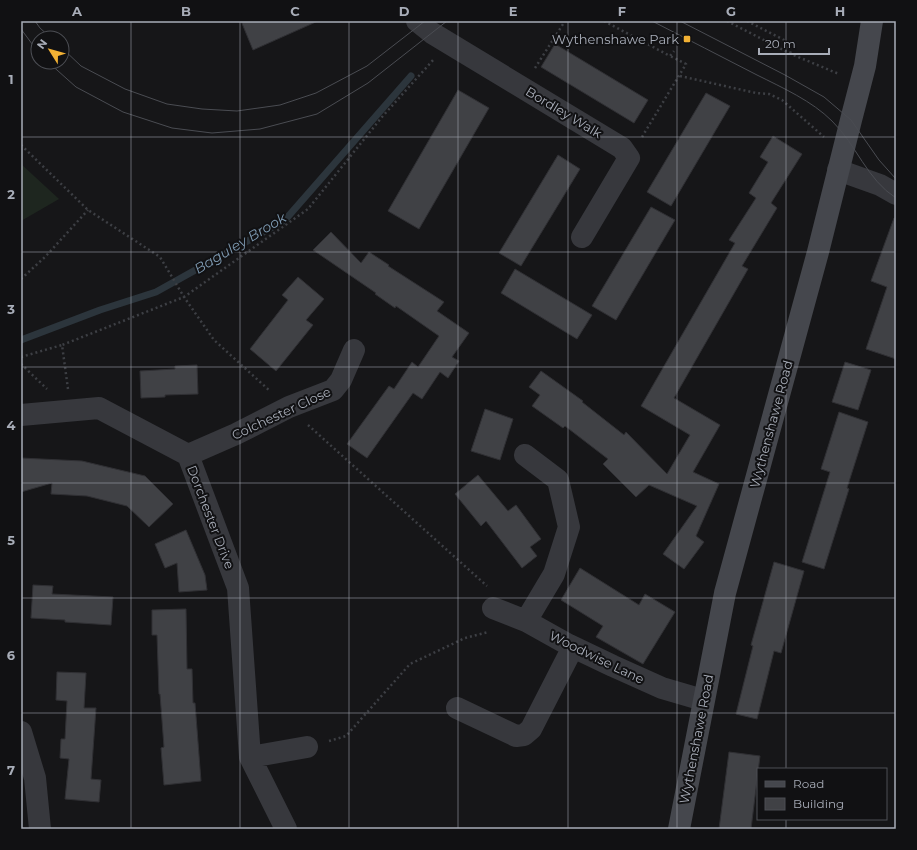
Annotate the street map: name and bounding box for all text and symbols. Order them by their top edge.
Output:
text: A [71,3,83,19]
text: B [181,3,191,19]
text: C [290,3,300,19]
text: D [399,3,410,19]
text: E [509,3,518,19]
text: F [618,3,626,19]
text: G [726,3,736,19]
text: H [835,3,845,19]
north arrow [30,30,70,70]
scale bar [759,30,829,56]
place label: Wythenshawe Park [552,31,679,47]
marker: Wythenshawe Park [682,34,692,44]
text: N [34,36,50,52]
text: 20 m [765,36,796,51]
text: 1 [8,71,14,87]
street label: Bordley Walk [523,83,605,141]
text: 2 [7,186,15,202]
water label: Baguley Brook [191,208,290,278]
text: 3 [6,301,15,317]
street label: Wythenshawe Road [746,358,796,490]
street label: Colchester Close [229,383,333,443]
text: 4 [7,417,16,433]
street label: Dorchester Drive [184,463,238,571]
text: 5 [7,532,15,548]
street label: Woodwise Lane [547,627,647,687]
text: 6 [7,647,16,663]
street label: Wythenshawe Road [676,673,716,805]
text: 7 [7,762,15,778]
legend [757,768,887,820]
text: Road [793,776,824,791]
text: Building [793,796,844,811]

